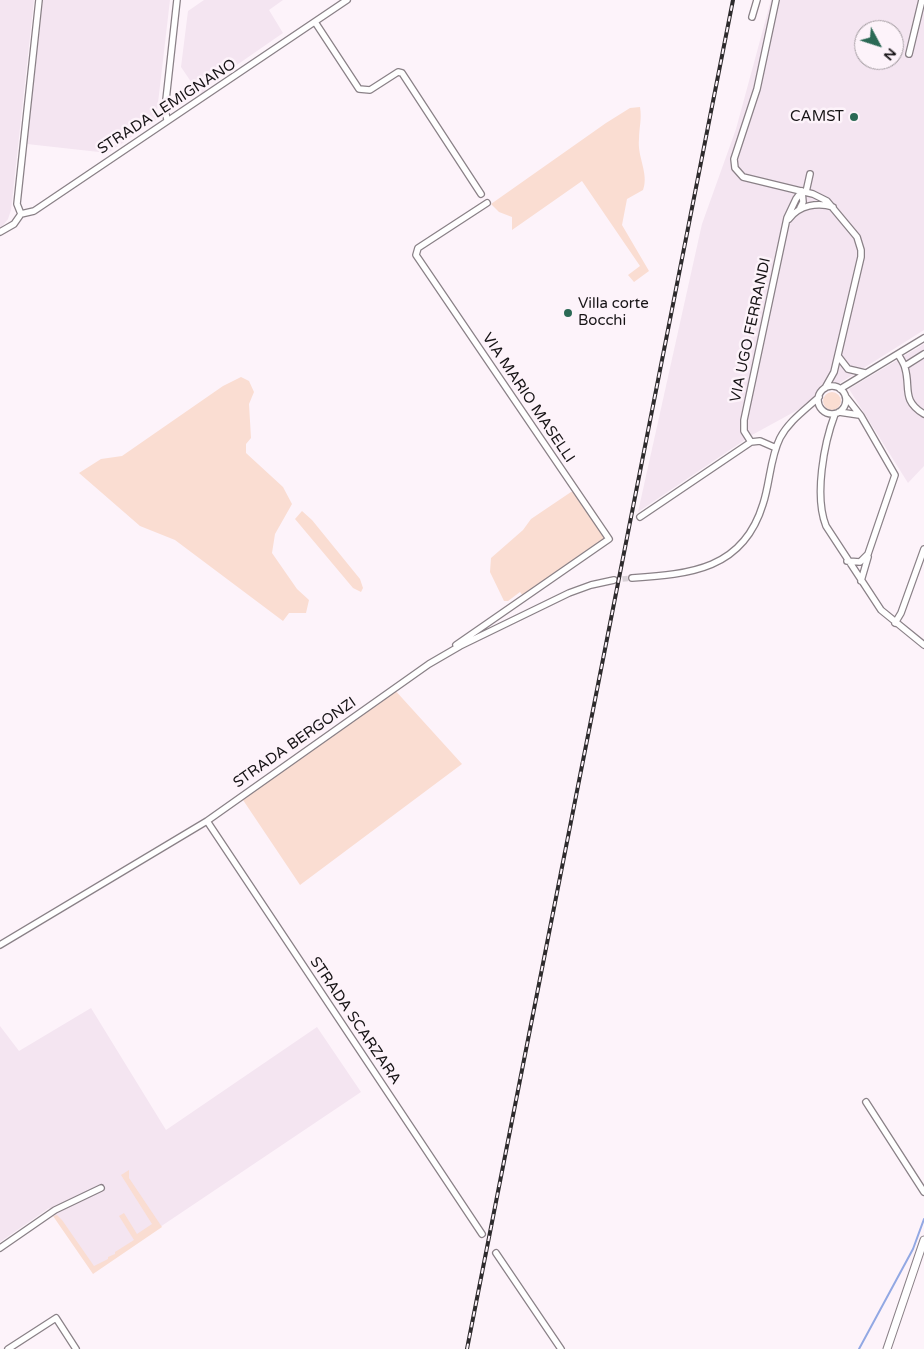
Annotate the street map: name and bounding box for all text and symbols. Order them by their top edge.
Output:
north arrow [854,20,904,70]
text: N [880,45,900,64]
street label: STRADA LEMIGNANO [94,55,240,159]
place label: CAMST [790,108,844,126]
marker: CAMST [848,111,860,123]
street label: VIA UGO FERRANDI [727,256,775,404]
place label: Villa corte Bocchi [578,295,649,330]
marker: Villa corte Bocchi [562,307,574,319]
street label: VIA MARIO MASELLI [478,330,578,466]
street label: STRADA BERGONZI [230,694,360,792]
street label: STRADA SCARZARA [306,954,404,1088]

